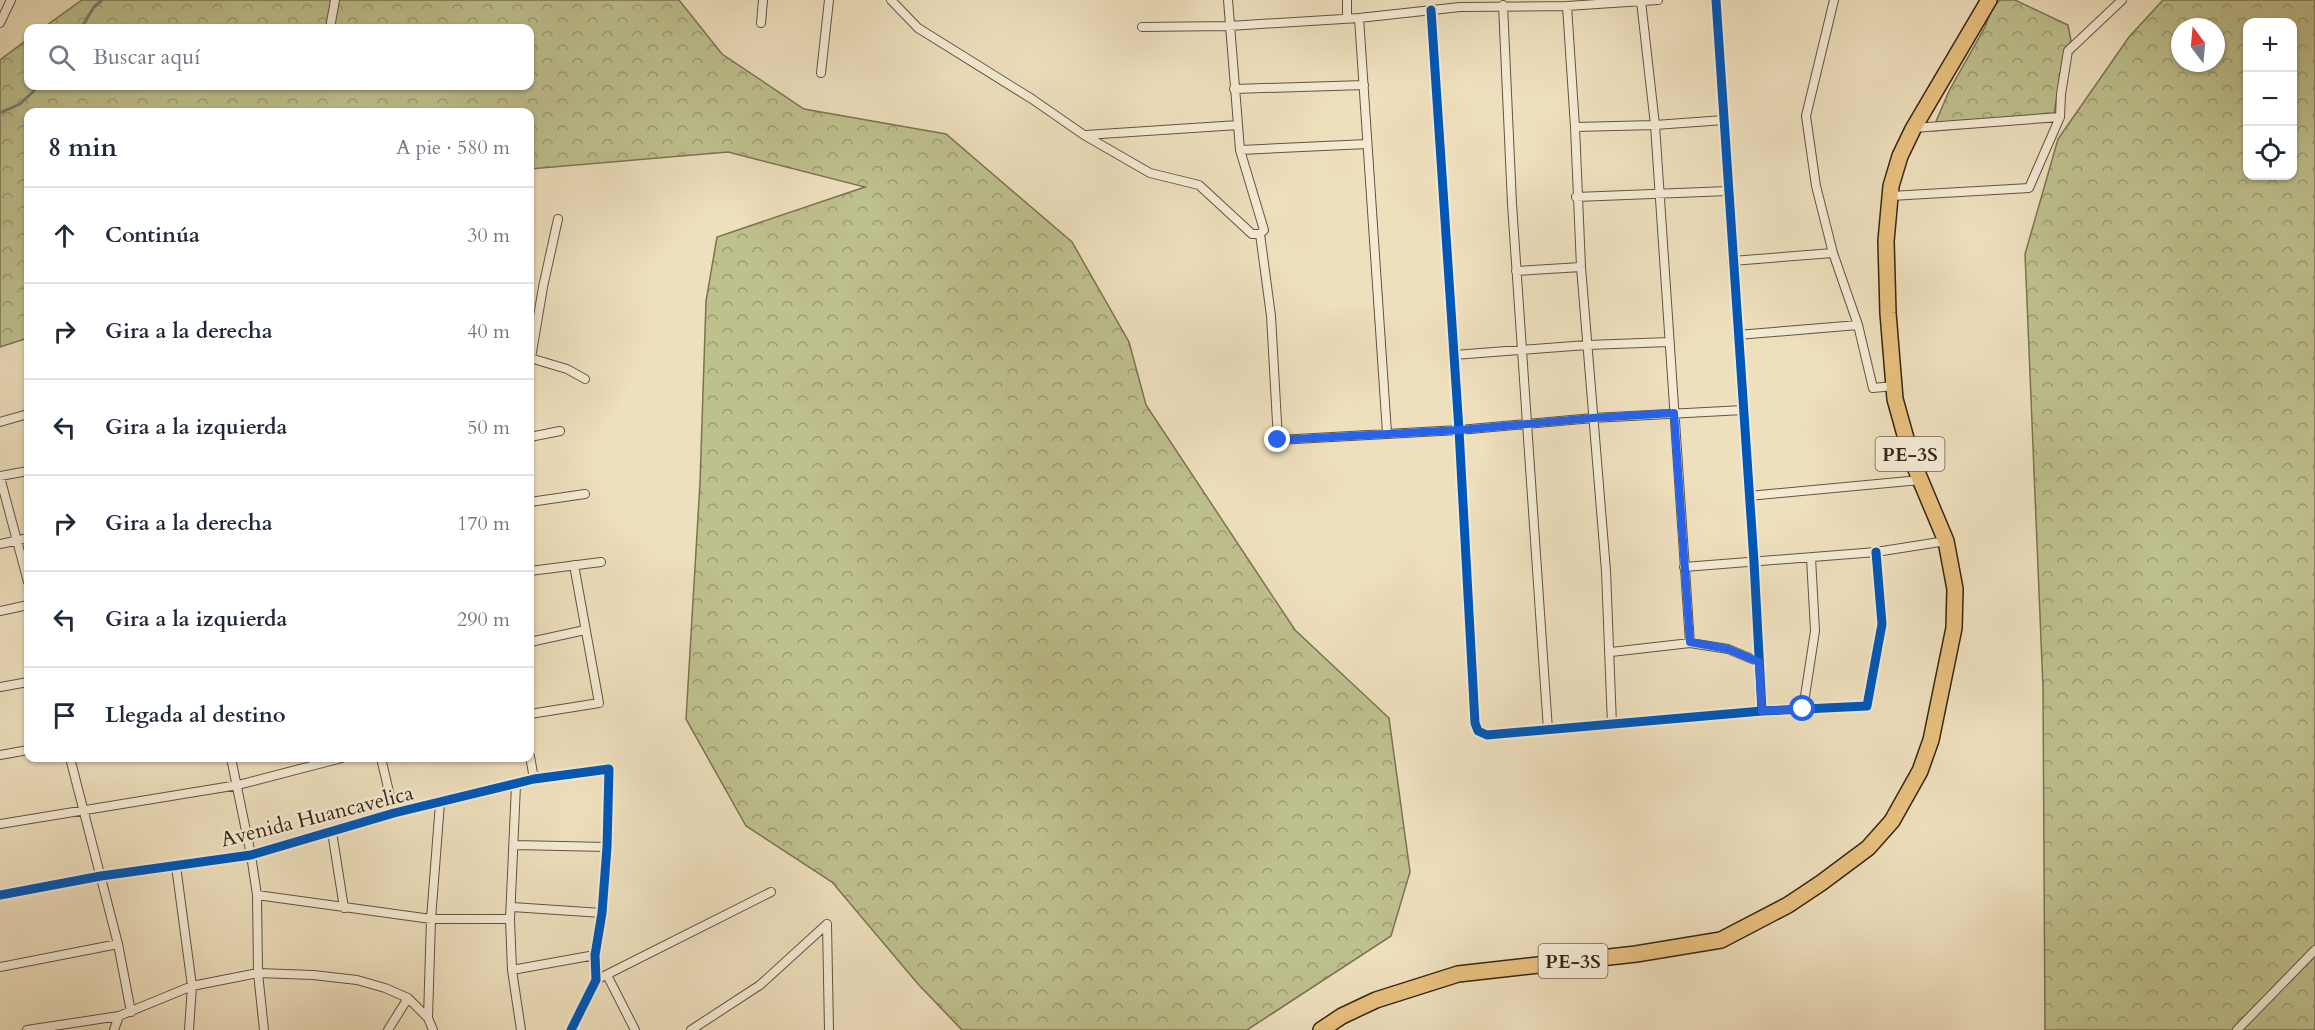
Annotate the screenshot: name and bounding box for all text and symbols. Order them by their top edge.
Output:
north arrow [2171,18,2225,72]
map controls [2243,18,2297,180]
button: + [2243,18,2297,72]
search box [24,24,534,90]
icon: search [45,41,78,74]
text: Buscar aquí [93,42,200,72]
button: − [2243,72,2297,126]
button: locate [2243,126,2297,180]
text: 8 min [48,130,117,165]
text: A pie · 580 m [396,134,510,161]
icon: ahead [48,219,81,252]
text: Continúa [105,220,200,250]
text: 30 m [467,222,510,249]
icon: right [48,315,81,348]
text: Gira a la derecha [105,316,273,346]
text: 40 m [467,318,510,345]
icon: left [48,411,81,444]
text: Gira a la izquierda [105,412,288,442]
text: 50 m [467,414,510,441]
route end [1264,426,1290,452]
road number: PE-3S [1876,437,1944,471]
icon: right [48,507,81,540]
text: Gira a la derecha [105,508,273,538]
text: 170 m [457,510,510,537]
icon: left [48,603,81,636]
text: Gira a la izquierda [105,604,288,634]
text: 290 m [457,606,510,633]
route start [1789,695,1815,721]
icon: arrive [48,699,81,732]
text: Llegada al destino [105,700,286,730]
street label: Avenida Huancavelica [218,779,417,854]
road number: PE-3S [1538,944,1608,978]

